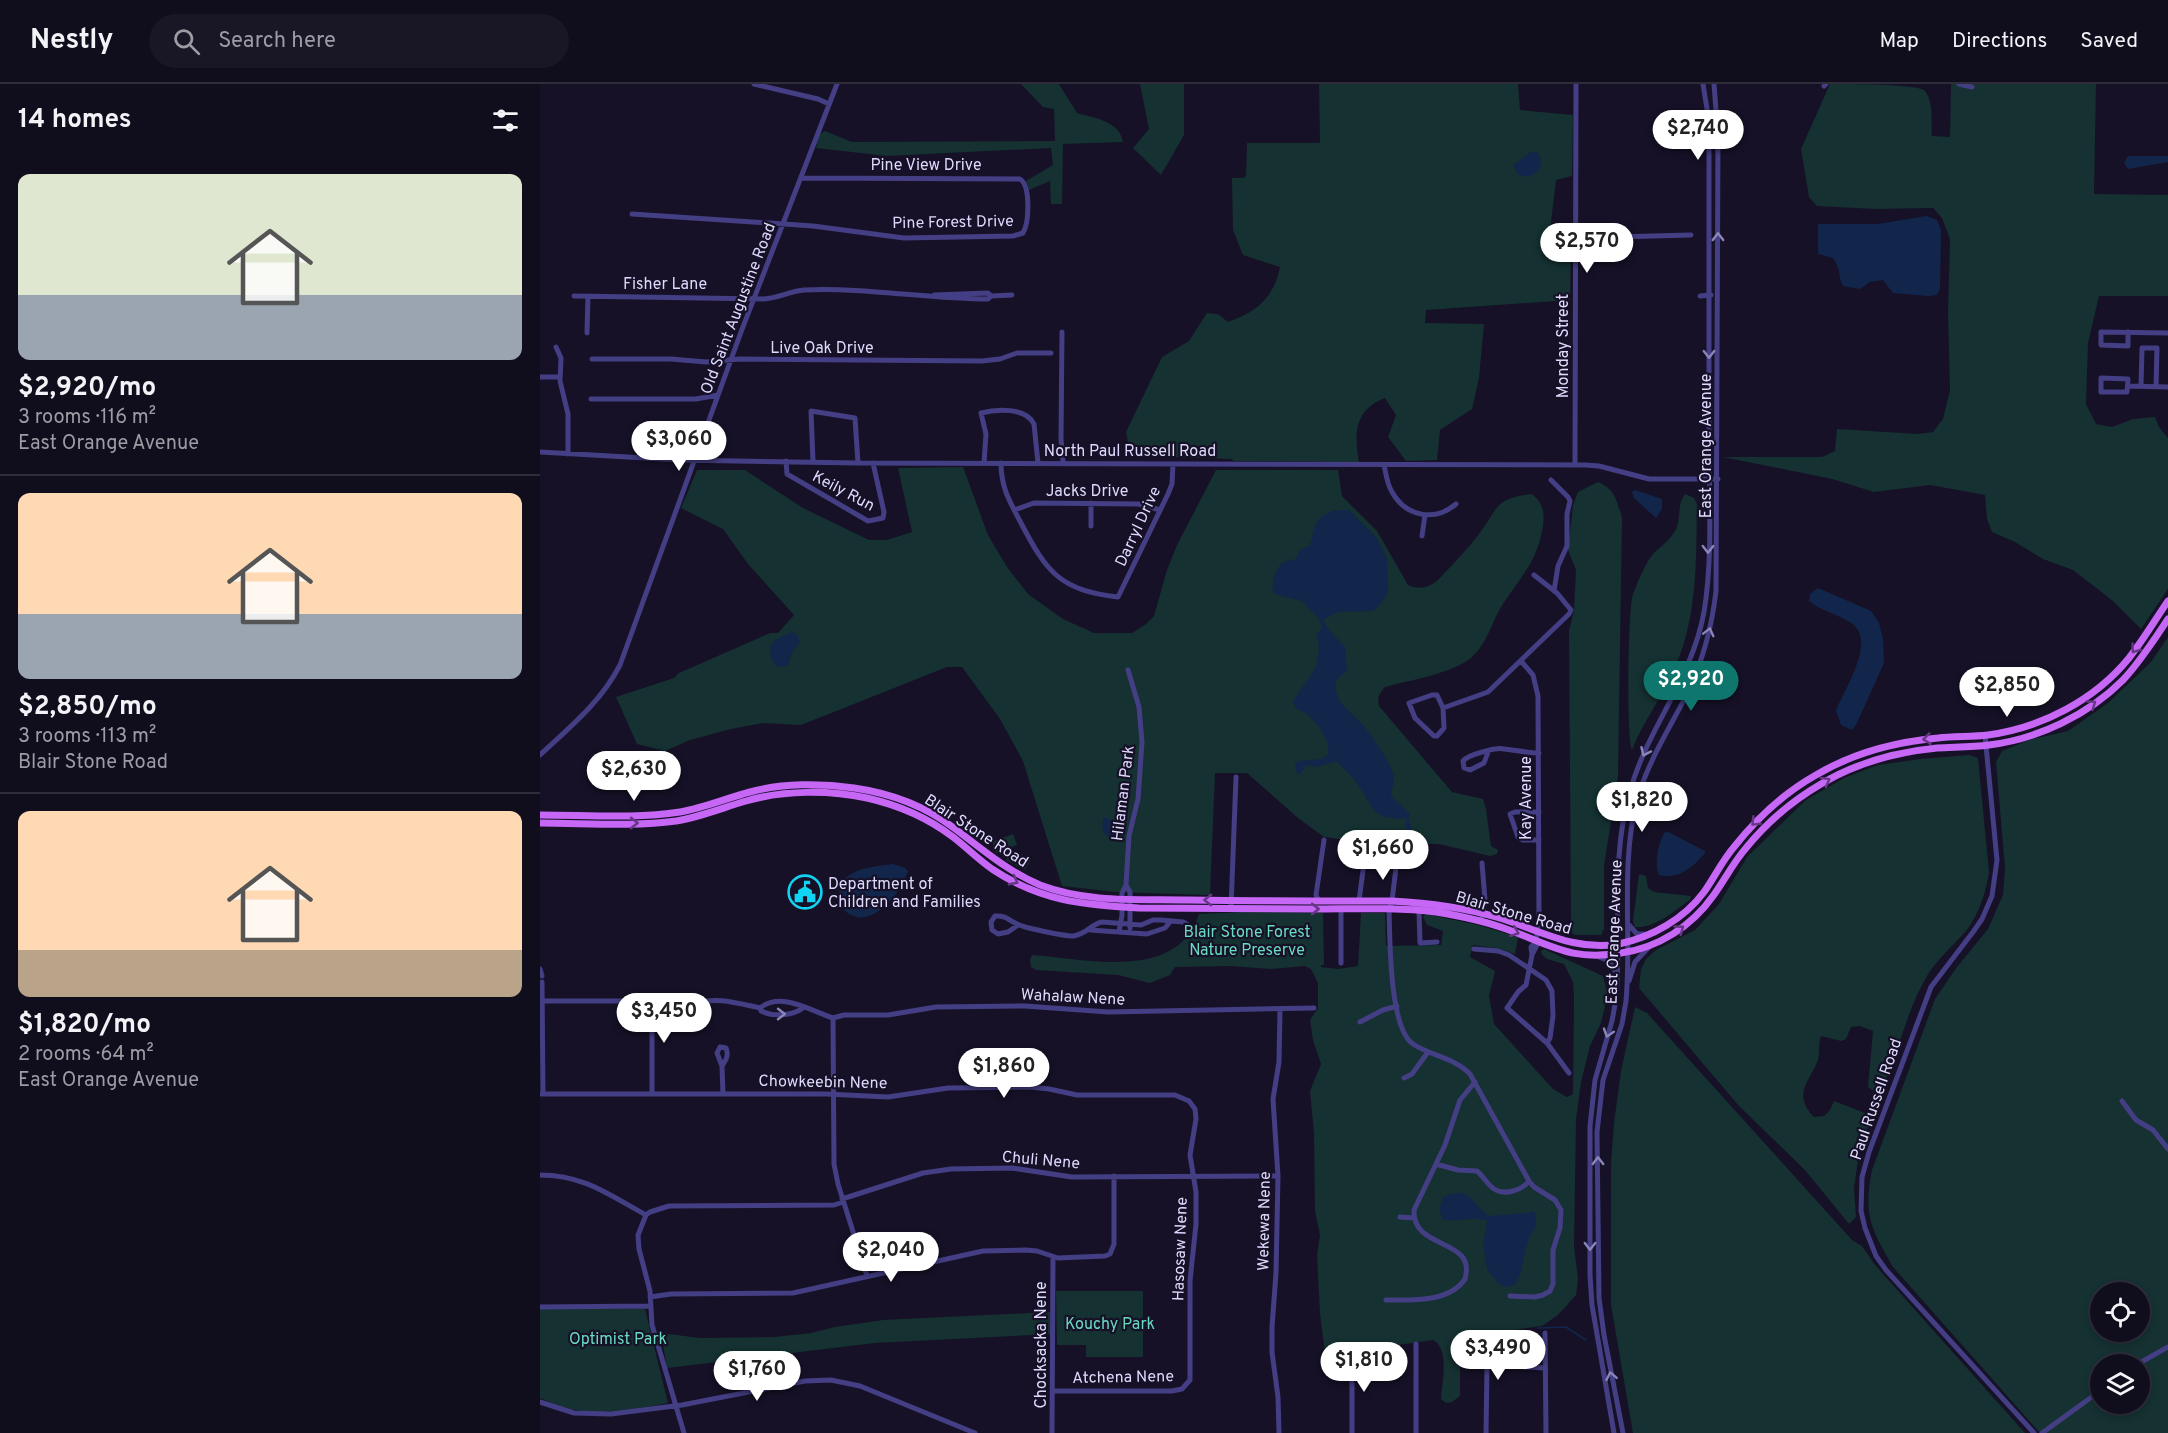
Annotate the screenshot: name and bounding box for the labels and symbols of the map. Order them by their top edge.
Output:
pin: $2,740 [1649,110,1747,161]
street label: Pine View Drive [870,156,982,176]
street label: Pine Forest Drive [892,212,1014,234]
street label: Old Saint Augustine Road [697,220,781,397]
pin: $2,570 [1538,223,1636,274]
one-way arrow [1712,232,1724,241]
street label: Fisher Lane [623,275,707,295]
street label: Monday Street [1554,294,1574,398]
street label: Live Oak Drive [770,339,874,359]
one-way arrow [1703,349,1715,358]
street label: East Orange Avenue [1697,374,1717,518]
pin: $3,060 [630,421,728,472]
street label: North Paul Russell Road [1044,442,1216,462]
street label: Keily Run [808,467,878,517]
street label: Jacks Drive [1046,482,1128,502]
street label: Darryl Drive [1112,484,1166,570]
one-way arrow [1702,544,1714,553]
one-way arrow [1702,627,1715,637]
one-way arrow [2131,643,2142,654]
pin: $2,920 [1642,661,1740,712]
pin: $2,850 [1958,667,2056,718]
one-way arrow [2086,701,2097,712]
one-way arrow [1923,733,1932,745]
street label: Hilaman Park [1108,744,1140,842]
one-way arrow [1640,746,1652,757]
pin: $2,630 [585,751,683,802]
street label: Kay Avenue [1517,756,1537,840]
one-way arrow [1820,777,1830,788]
pin: $1,820 [1593,782,1691,833]
street label: Blair Stone Road [920,791,1032,873]
one-way arrow [1752,815,1763,826]
one-way arrow [630,817,639,829]
pin: $1,660 [1334,830,1432,881]
street label: East Orange Avenue [1602,859,1628,1005]
public building icon: Department of Children and Families [787,874,823,910]
one-way arrow [1008,874,1018,885]
place label: Department of Children and Families [828,875,981,913]
street label: Blair Stone Road [1453,888,1574,940]
one-way arrow [1203,894,1212,906]
one-way arrow [1310,903,1319,915]
park label: Blair Stone Forest Nature Preserve [1183,923,1311,961]
one-way arrow [1509,925,1520,938]
one-way arrow [1673,925,1684,936]
street label: Wahalaw Nene [1020,985,1126,1011]
pin: $3,450 [615,993,713,1044]
one-way arrow [776,1008,785,1020]
one-way arrow [1603,1027,1616,1038]
street label: Paul Russell Road [1847,1036,1907,1163]
pin: $1,860 [955,1048,1053,1099]
street label: Chowkeebin Nene [758,1072,888,1094]
street label: Chuli Nene [1001,1148,1081,1174]
one-way arrow [1592,1156,1604,1165]
street label: Wekewa Nene [1254,1171,1276,1271]
street label: Hasosaw Nene [1169,1197,1193,1301]
pin: $2,040 [842,1232,940,1283]
one-way arrow [1584,1242,1596,1251]
street label: Chocksacka Nene [1032,1281,1052,1409]
park label: Kouchy Park [1065,1315,1155,1335]
park label: Optimist Park [569,1330,667,1350]
pin: $3,490 [1449,1330,1547,1381]
pin: $1,810 [1315,1342,1413,1393]
pin: $1,760 [708,1351,806,1402]
street label: Atchena Nene [1072,1367,1174,1389]
one-way arrow [1605,1371,1618,1381]

